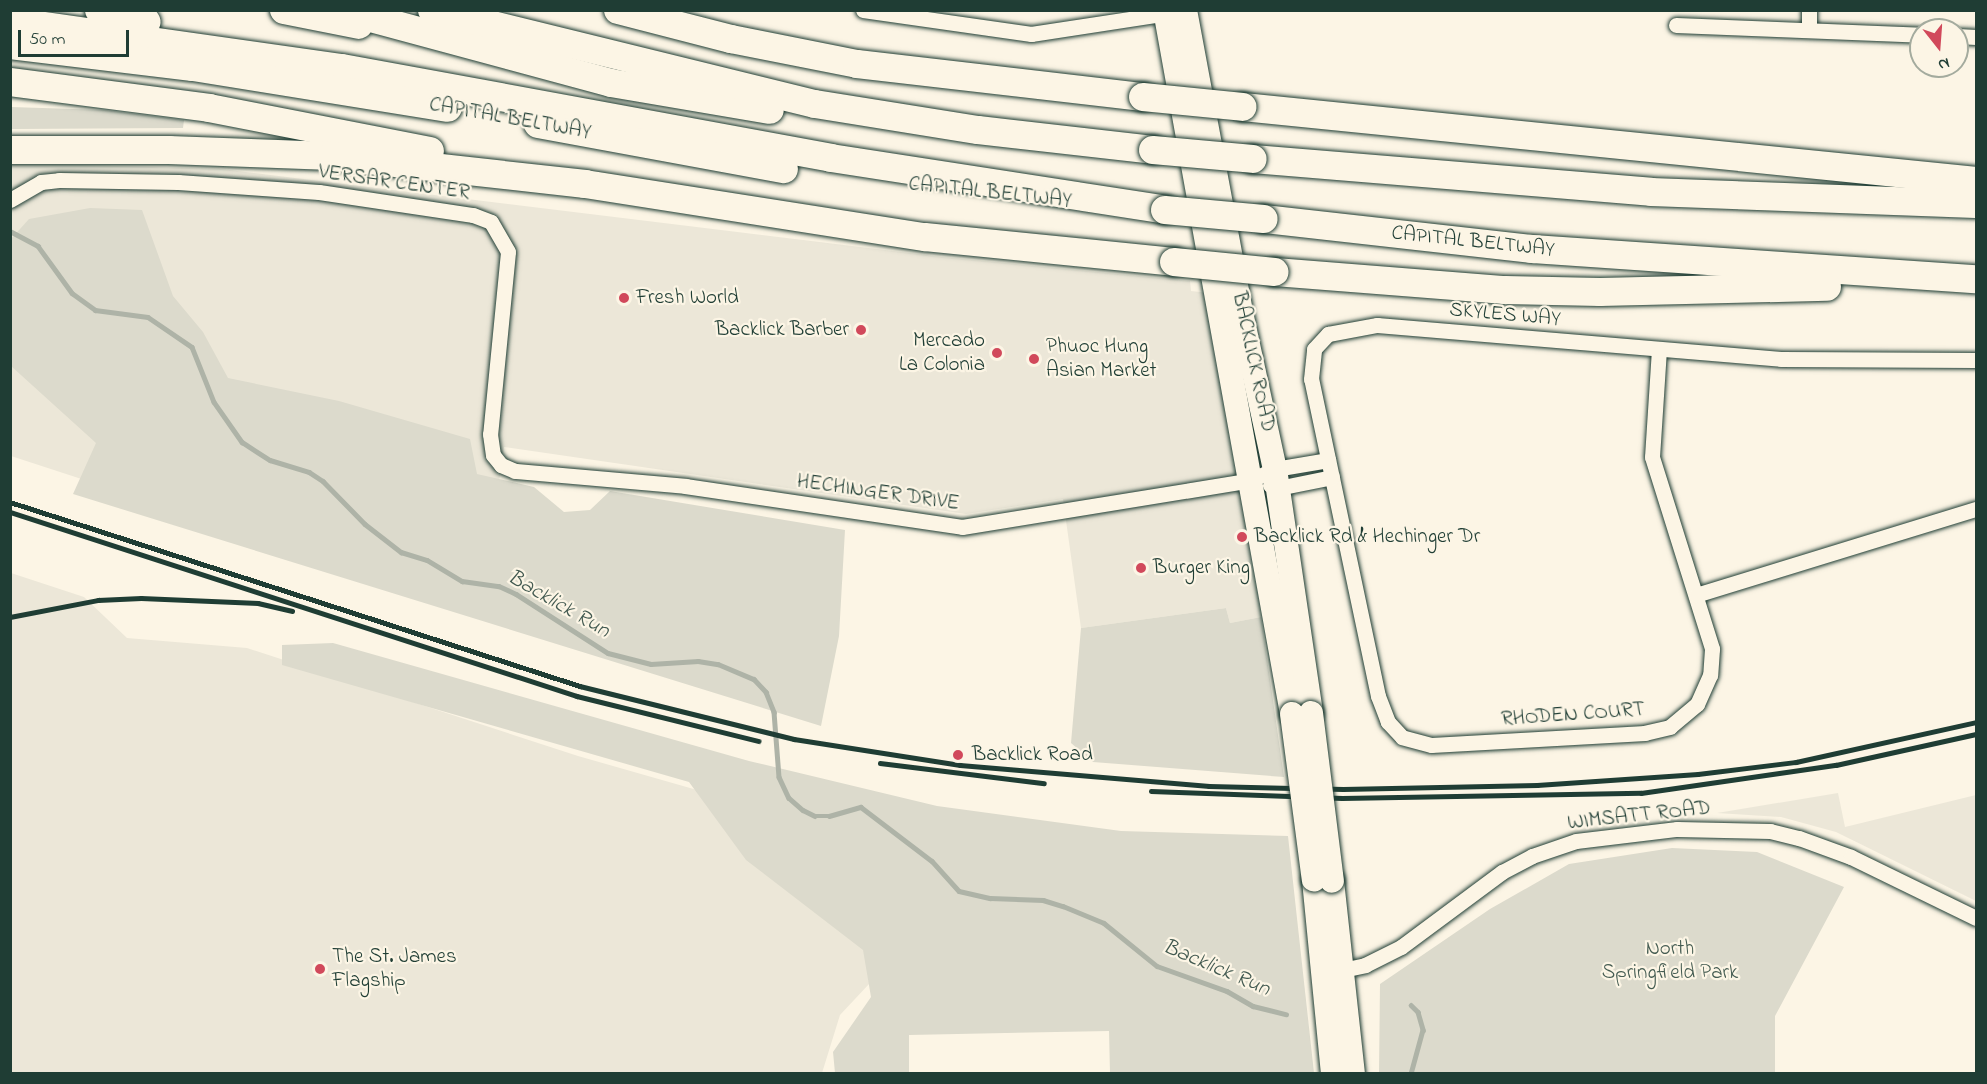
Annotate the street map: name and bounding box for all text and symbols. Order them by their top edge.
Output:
scale bar [21,18,132,56]
north arrow [1909,18,1969,78]
text: 50 m [29,27,66,53]
text: N [1935,50,1952,76]
street label: CAPITAL BELTWAY [427,92,593,146]
street label: VERSAR CENTER [317,160,471,206]
street label: CAPITAL BELTWAY [907,172,1073,214]
street label: CAPITAL BELTWAY [1390,221,1556,263]
place label: Fresh World [636,285,739,311]
street label: BACKLICK ROAD [1226,290,1280,434]
marker: Fresh World [617,291,631,305]
street label: SKYLES WAY [1448,298,1562,332]
place label: Backlick Barber [715,317,849,343]
marker: Backlick Barber [854,323,868,337]
place label: Mercado La Colonia [899,328,985,378]
place label: Phuoc Hung Asian Market [1046,334,1157,384]
marker: Mercado La Colonia [990,346,1004,360]
marker: Phuoc Hung Asian Market [1027,352,1041,366]
street label: HECHINGER DRIVE [795,469,961,517]
place label: Backlick Rd & Hechinger Dr [1254,524,1480,550]
marker: Backlick Rd & Hechinger Dr [1235,530,1249,544]
place label: Burger King [1153,555,1250,581]
marker: Burger King [1134,561,1148,575]
water label: Backlick Run [502,565,614,645]
street label: RHODEN COURT [1500,697,1646,733]
place label: Backlick Road [972,742,1093,768]
marker: Backlick Road [949,746,967,764]
street label: WIMSATT ROAD [1566,796,1712,836]
water label: Backlick Run [1158,935,1274,1003]
park label: North Springfield Park [1602,936,1738,986]
place label: The St. James Flagship [332,944,457,994]
marker: The St. James Flagship [313,962,327,976]

